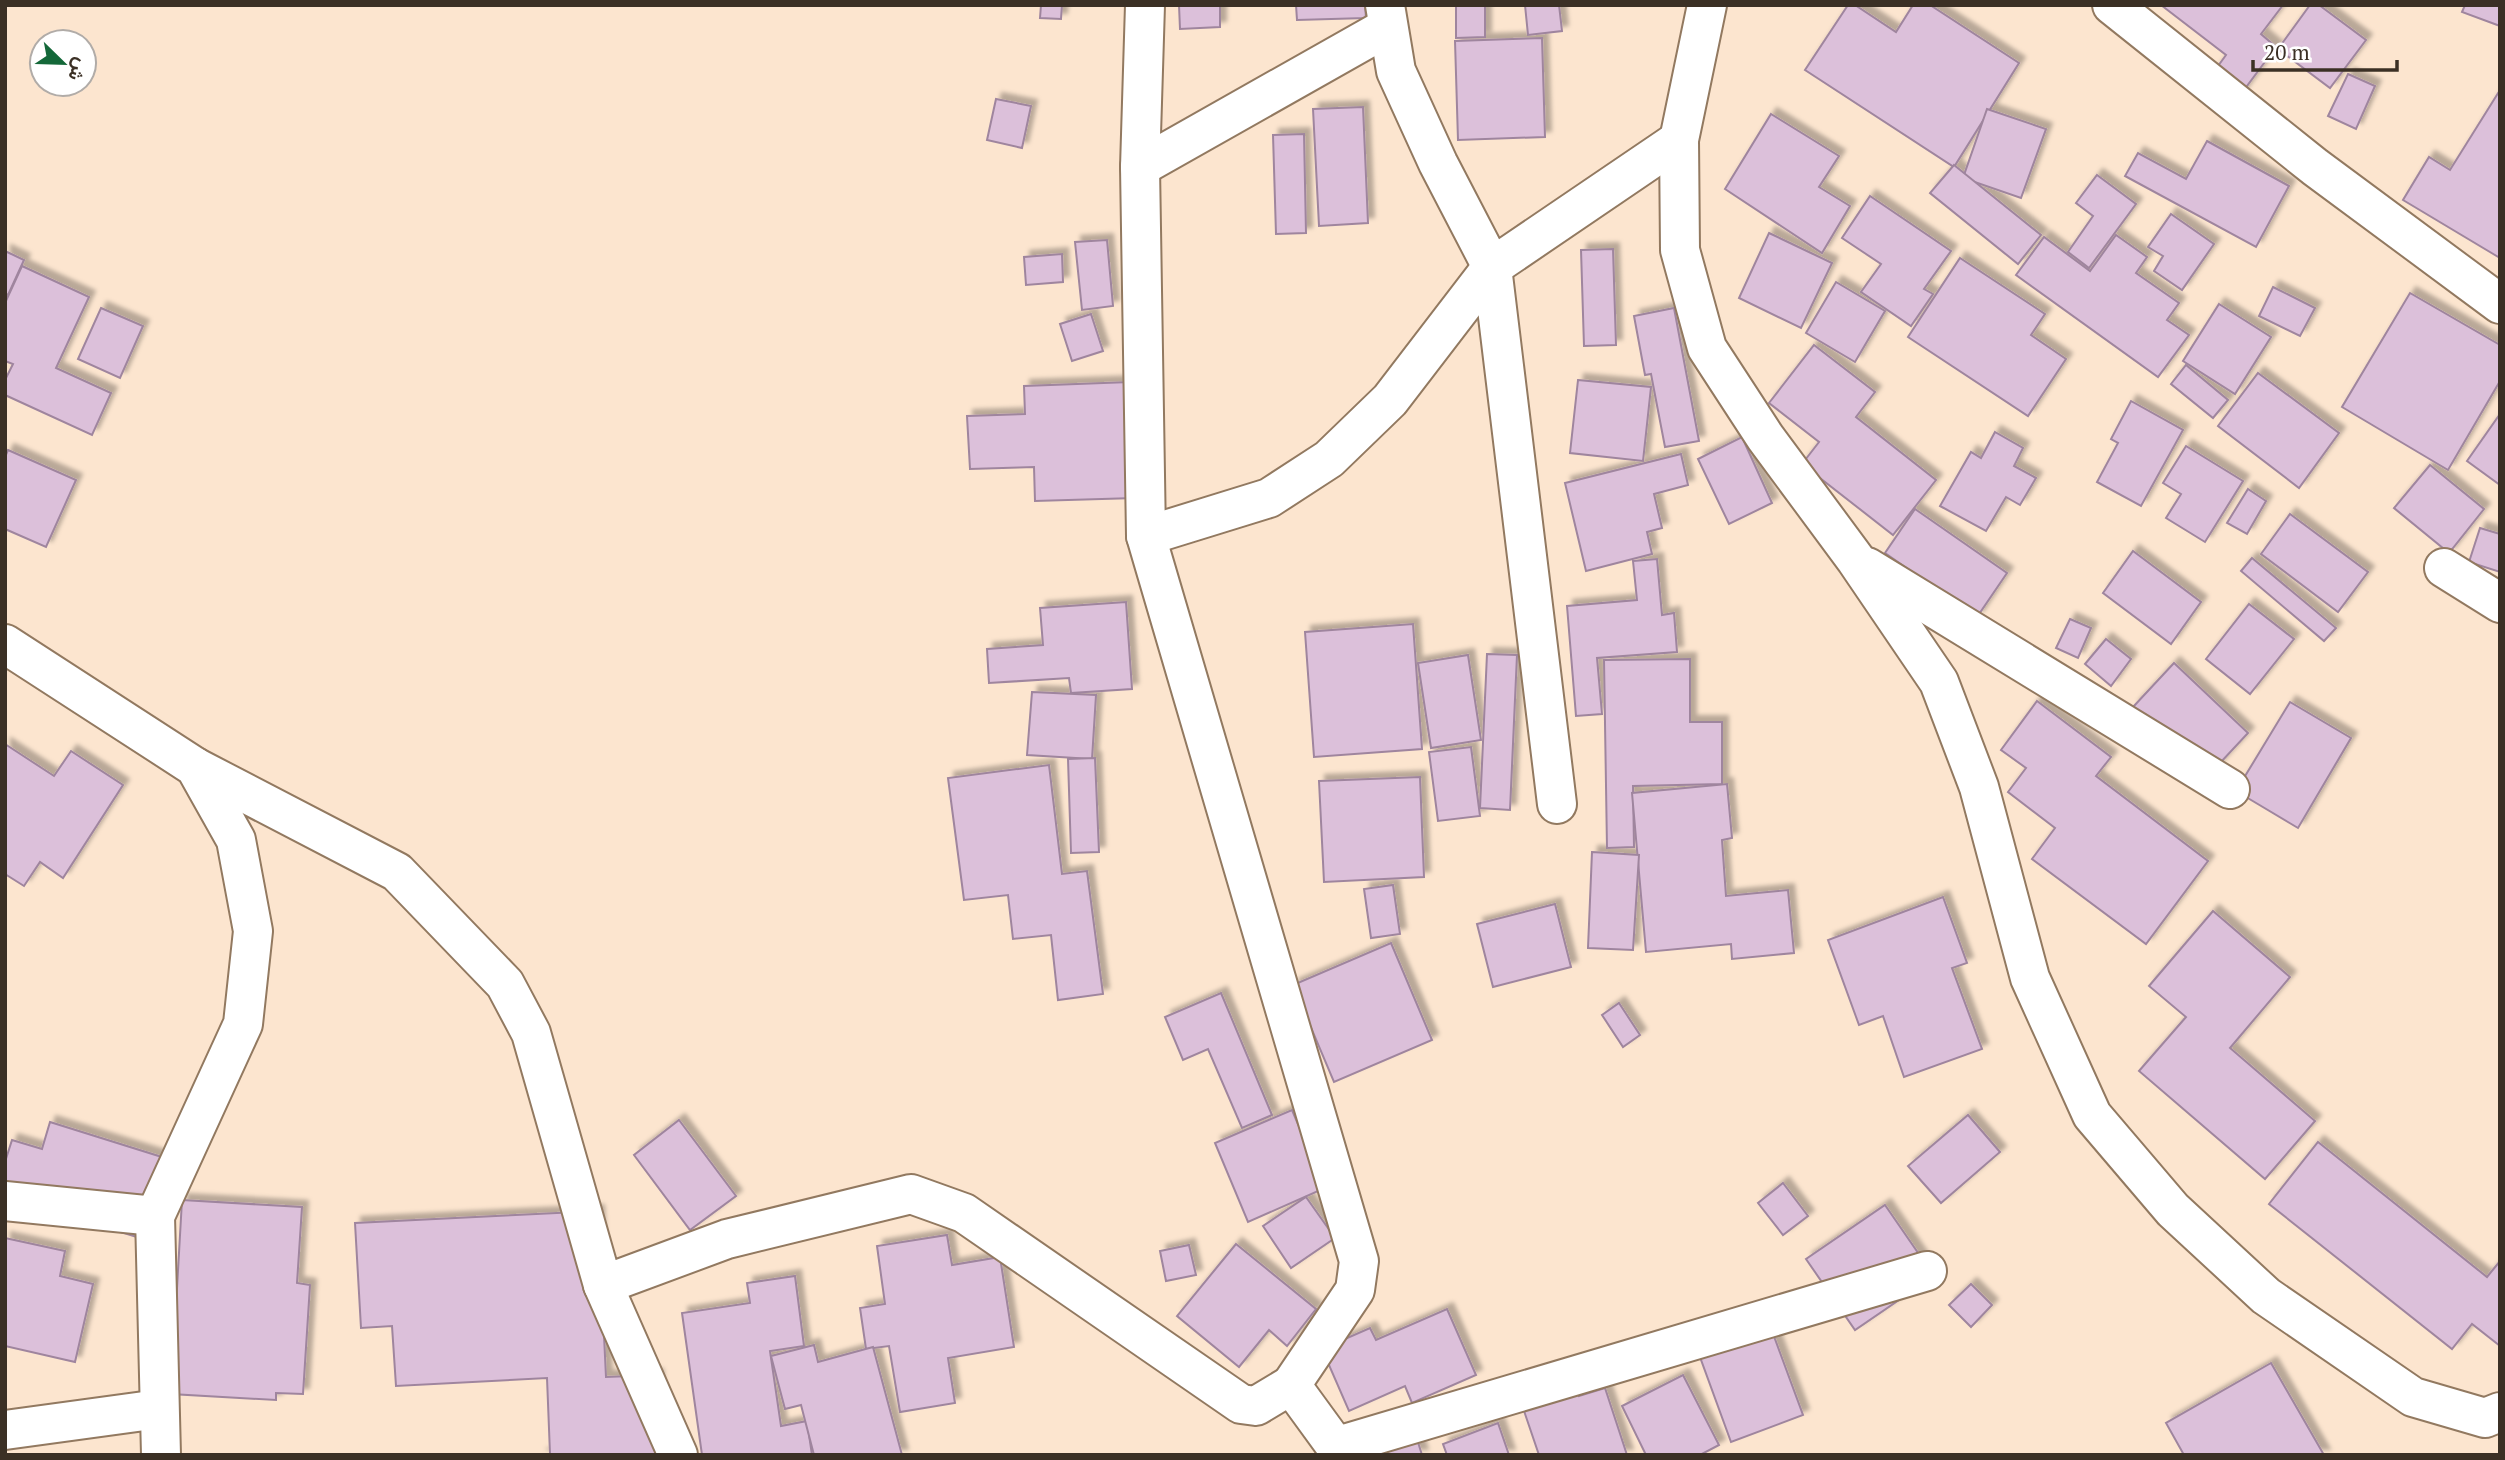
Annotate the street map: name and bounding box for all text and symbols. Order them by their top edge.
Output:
north arrow [28,28,98,98]
scale bar [2253,28,2396,72]
text: 20 m [2264,38,2310,66]
text: ش [63,54,95,85]

